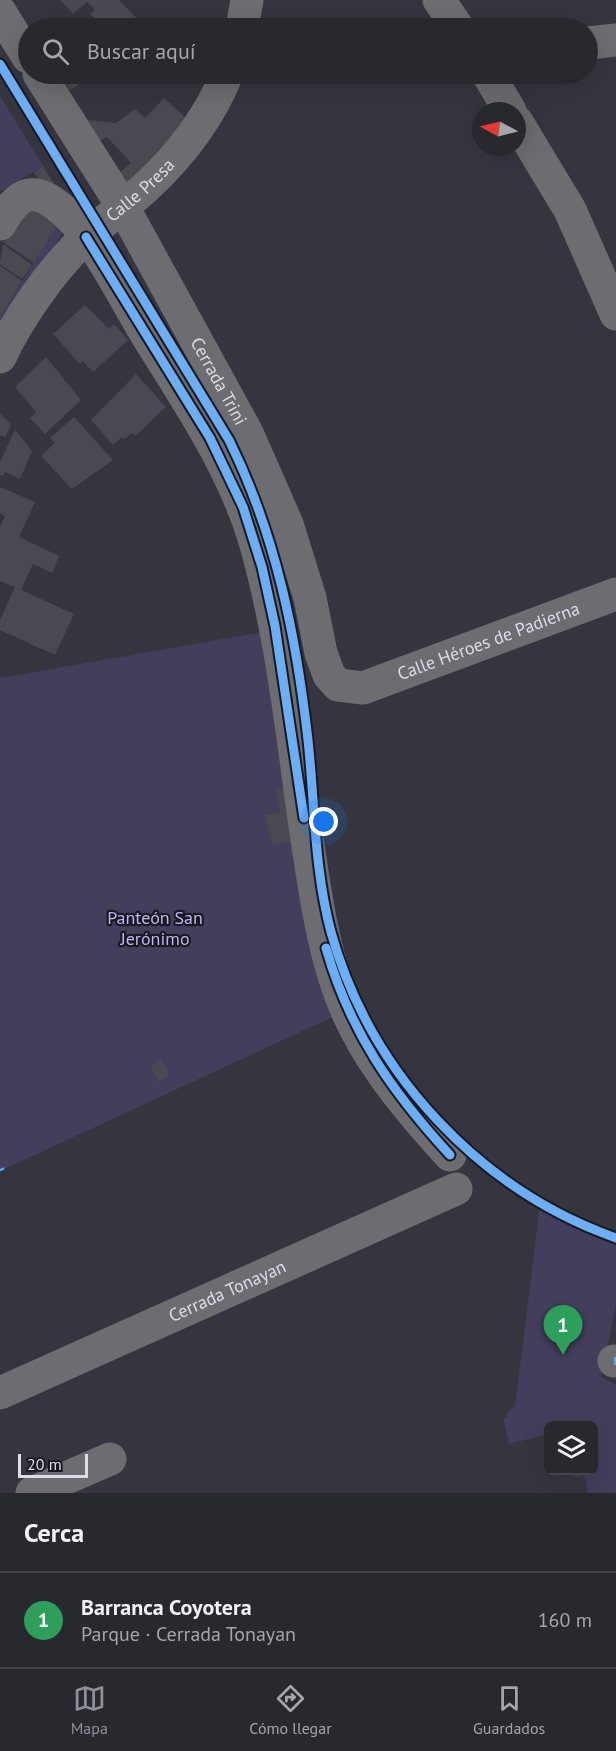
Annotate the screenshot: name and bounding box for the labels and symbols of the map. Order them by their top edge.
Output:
north arrow [472,102,526,156]
street label: Calle Presa [101,153,179,227]
street label: Cerrada Trini [186,333,252,429]
street label: Calle Héroes de Padierna [394,597,583,685]
your location [309,807,338,836]
park label: Panteón San Jerónimo [107,906,203,950]
street label: Cerrada Tonayan [165,1255,289,1327]
pin: 1 [544,1306,582,1355]
scale bar [18,1451,88,1478]

